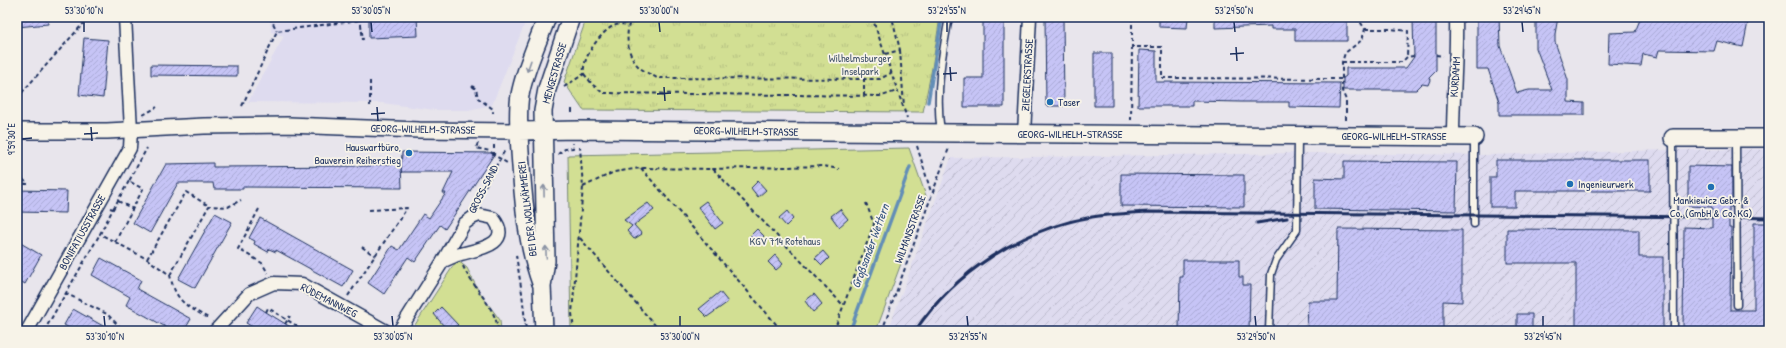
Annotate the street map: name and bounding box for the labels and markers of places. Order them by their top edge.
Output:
place label: Taser [1058,95,1081,109]
marker: Taser [1045,97,1055,107]
place label: Hauswartbüro, Bauverein Reiherstieg [315,140,401,167]
marker: Hauswartbüro, Bauverein Reiherstieg [404,148,414,158]
place label: Ingenieurwerk [1578,177,1634,191]
marker: Ingenieurwerk [1565,179,1575,189]
marker: Mankiewicz Gebr. & Co. (GmbH & Co. KG) [1706,182,1716,192]
place label: Mankiewicz Gebr. & Co. (GmbH & Co. KG) [1670,193,1752,220]

